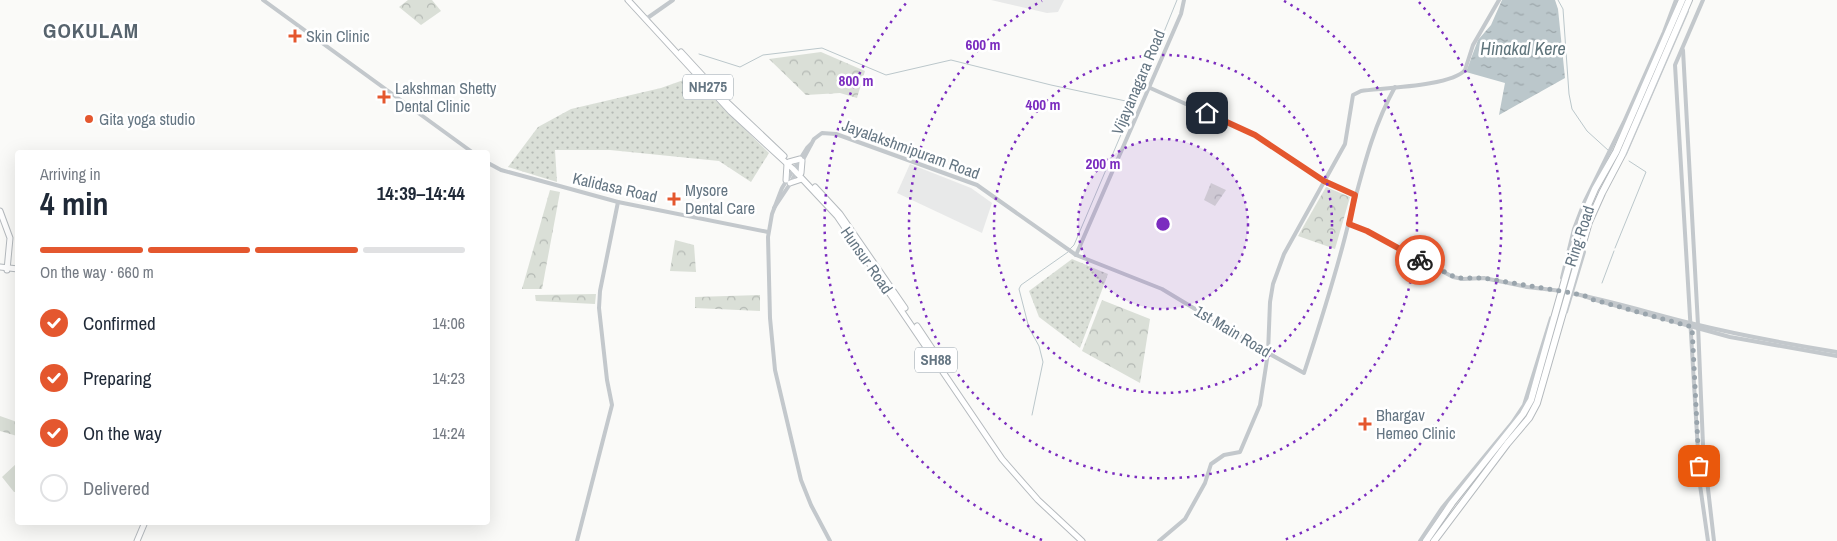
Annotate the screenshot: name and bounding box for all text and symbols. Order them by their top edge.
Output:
district label: GOKULAM [43,16,139,45]
place label: Skin Clinic [306,25,370,47]
street label: Vijayanagara Road [1106,26,1170,138]
marker: Skin Clinic [288,29,302,43]
text: 600 m [966,34,1000,55]
water label: Hinakal Kere [1480,36,1566,61]
text: 800 m [839,70,873,91]
road number: NH275 [683,74,733,100]
place label: Lakshman Shetty Dental Clinic [395,77,497,117]
marker: Lakshman Shetty Dental Clinic [377,90,391,104]
pin [1186,92,1228,134]
text: 400 m [1026,94,1060,115]
icon: home [1193,99,1221,127]
place label: Gita yoga studio [99,108,195,130]
marker: Gita yoga studio [83,113,95,125]
street label: Jayalakshmipuram Road [839,114,983,184]
text: 200 m [1086,153,1120,174]
text: Arriving in [40,163,101,185]
street label: Kalidasa Road [571,167,659,207]
place label: Mysore Dental Care [685,179,755,219]
text: 14:39–14:44 [377,180,465,206]
text: 4 min [40,182,109,225]
marker: Mysore Dental Care [667,192,681,206]
street label: Ring Road [1559,203,1599,269]
centre of rings [1154,215,1172,233]
street label: Hunsur Road [836,222,898,298]
courier [1395,235,1445,285]
icon: bike [1406,246,1434,274]
text: On the way · 660 m [40,261,154,283]
street label: 1st Main Road [1191,300,1275,362]
icon: check [40,309,68,337]
text: Confirmed [83,310,156,336]
text: 14:06 [432,312,465,334]
road number: SH88 [915,348,957,372]
icon: check [40,364,68,392]
text: Preparing [83,365,151,391]
text: 14:23 [432,367,465,389]
place label: Bhargav Hemeo Clinic [1376,404,1456,444]
marker: Bhargav Hemeo Clinic [1358,417,1372,431]
icon: check [40,419,68,447]
text: On the way [83,420,162,446]
text: 14:24 [432,422,465,444]
pin [1678,445,1720,487]
icon: bag [1685,452,1713,480]
text: Delivered [83,475,150,501]

